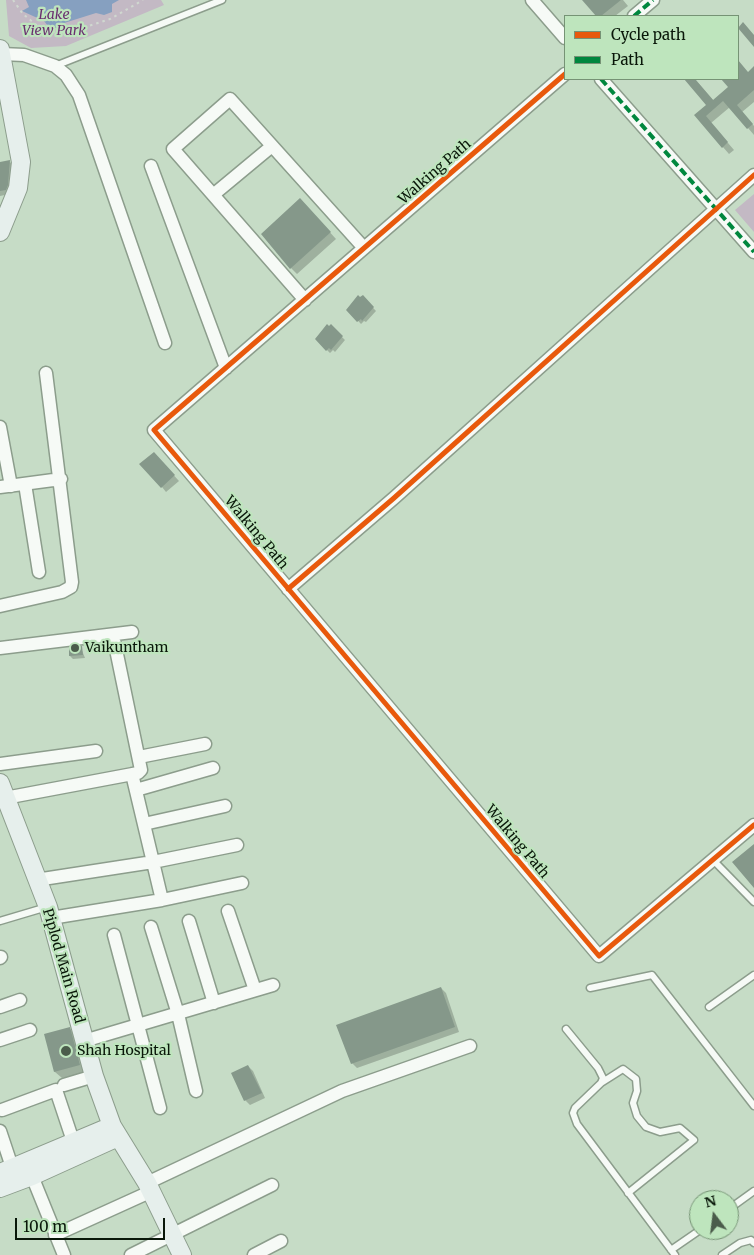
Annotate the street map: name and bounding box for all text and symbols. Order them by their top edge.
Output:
park label: Lake View Park [22,7,86,40]
legend [564,15,739,80]
text: Cycle path [611,25,686,44]
text: Path [611,50,644,69]
street label: Walking Path [395,136,475,208]
street label: Walking Path [220,493,292,573]
place label: Vaikuntham [85,640,168,656]
marker: Vaikuntham [69,642,81,654]
street label: Walking Path [481,802,553,882]
street label: Piplod Main Road [39,907,87,1025]
place label: Shah Hospital [77,1043,171,1059]
marker: Shah Hospital [59,1044,73,1058]
north arrow [689,1190,739,1240]
text: N [703,1191,718,1212]
scale bar [18,1208,168,1240]
text: 100 m [23,1217,67,1236]

